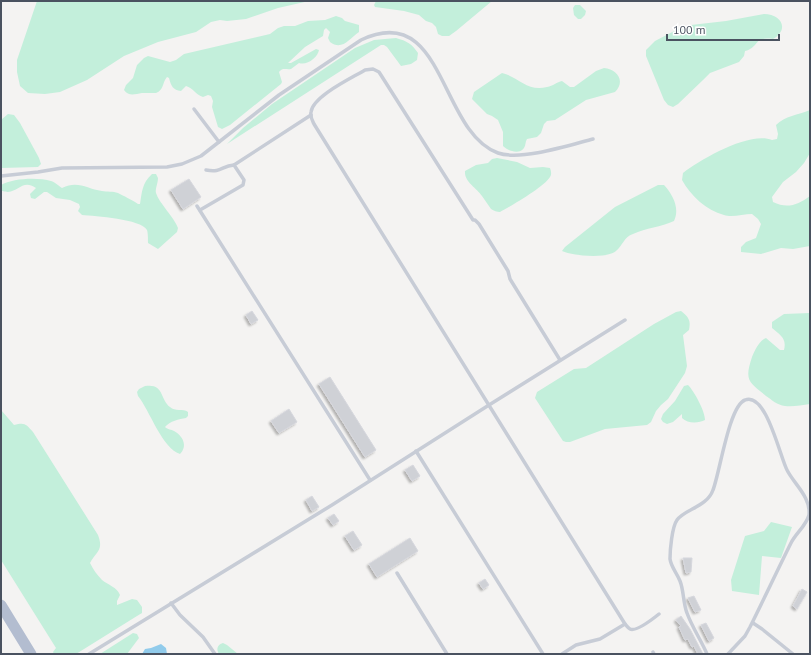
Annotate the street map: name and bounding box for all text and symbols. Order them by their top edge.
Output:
scale bar [667,16,779,42]
text: 100 m [673,22,706,37]

